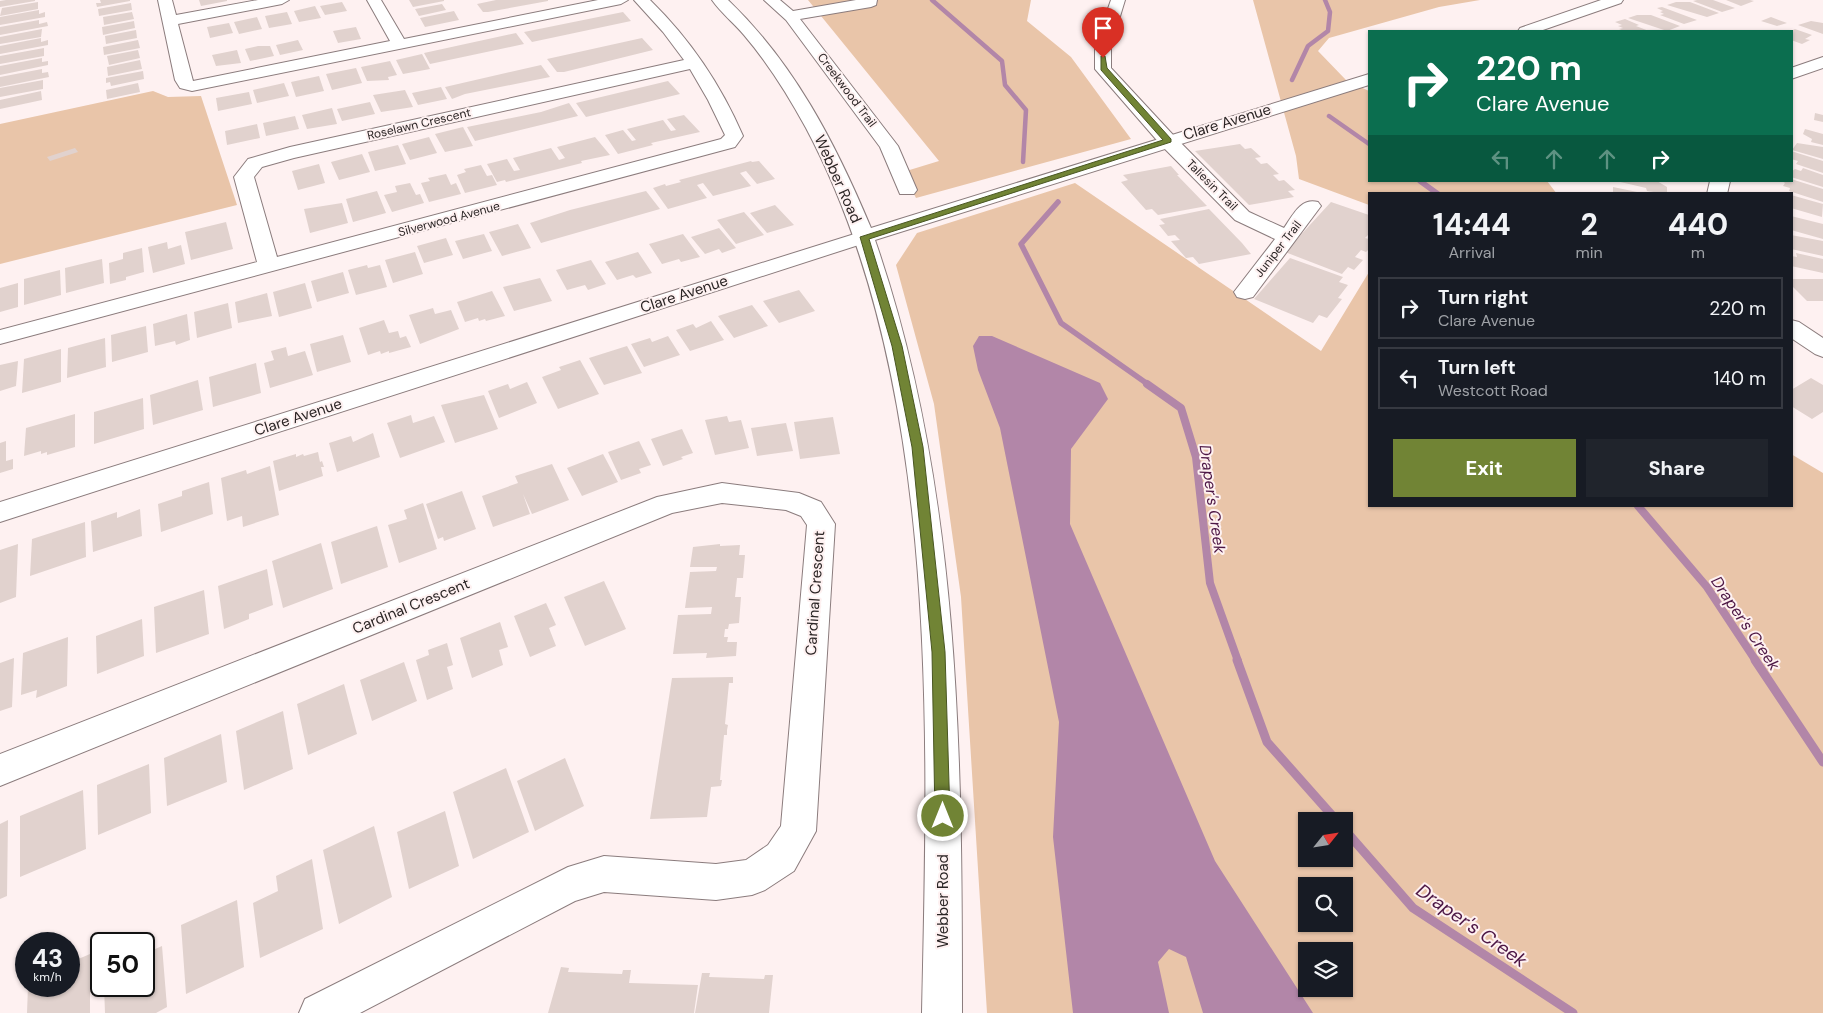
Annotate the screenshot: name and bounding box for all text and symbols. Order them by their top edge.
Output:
pin [1082,7,1124,58]
icon: arrive [1089,14,1117,42]
text: 220 m [1476,45,1582,91]
street label: Creekwood Trail [814,50,880,130]
icon: right [1393,50,1458,115]
text: Clare Avenue [1476,89,1609,118]
street label: Clare Avenue [1181,99,1273,145]
street label: Roselawn Crescent [366,104,473,144]
street label: Webber Road [810,132,866,226]
icon: left [1487,145,1515,173]
icon: ahead [1540,145,1568,173]
icon: ahead [1593,145,1621,173]
icon: right [1646,145,1674,173]
street label: Taliesin Trail [1183,156,1241,214]
street label: Silverwood Avenue [396,198,502,240]
text: 14:44 [1433,205,1511,244]
text: 2 [1580,205,1598,244]
text: 440 [1668,205,1728,244]
street label: Juniper Trail [1251,218,1305,280]
text: Arrival [1448,242,1495,263]
text: min [1576,242,1603,263]
text: m [1691,242,1705,263]
street label: Clare Avenue [638,270,730,318]
text: Turn right [1438,285,1528,310]
icon: right [1395,294,1423,322]
text: 220 m [1709,296,1766,321]
text: Clare Avenue [1438,310,1535,331]
text: Turn left [1438,355,1516,380]
icon: left [1395,364,1423,392]
text: 140 m [1714,366,1766,391]
text: Westcott Road [1438,380,1548,401]
street label: Clare Avenue [252,393,344,441]
button: Exit [1393,439,1576,497]
button: Share [1586,439,1768,497]
water label: Draper's Creek [1194,443,1231,556]
street label: Cardinal Crescent [801,530,829,656]
water label: Draper's Creek [1706,572,1785,675]
street label: Cardinal Crescent [349,573,473,639]
position arrow [916,789,968,841]
north arrow [1298,812,1352,868]
map controls [1298,812,1353,997]
street label: Webber Road [933,854,953,948]
button: search [1298,877,1353,932]
water label: Draper's Creek [1411,878,1532,973]
speed limit sign: 50 [90,932,155,997]
text: 43 [32,942,63,975]
button: layers [1298,942,1353,997]
text: km/h [33,969,62,985]

